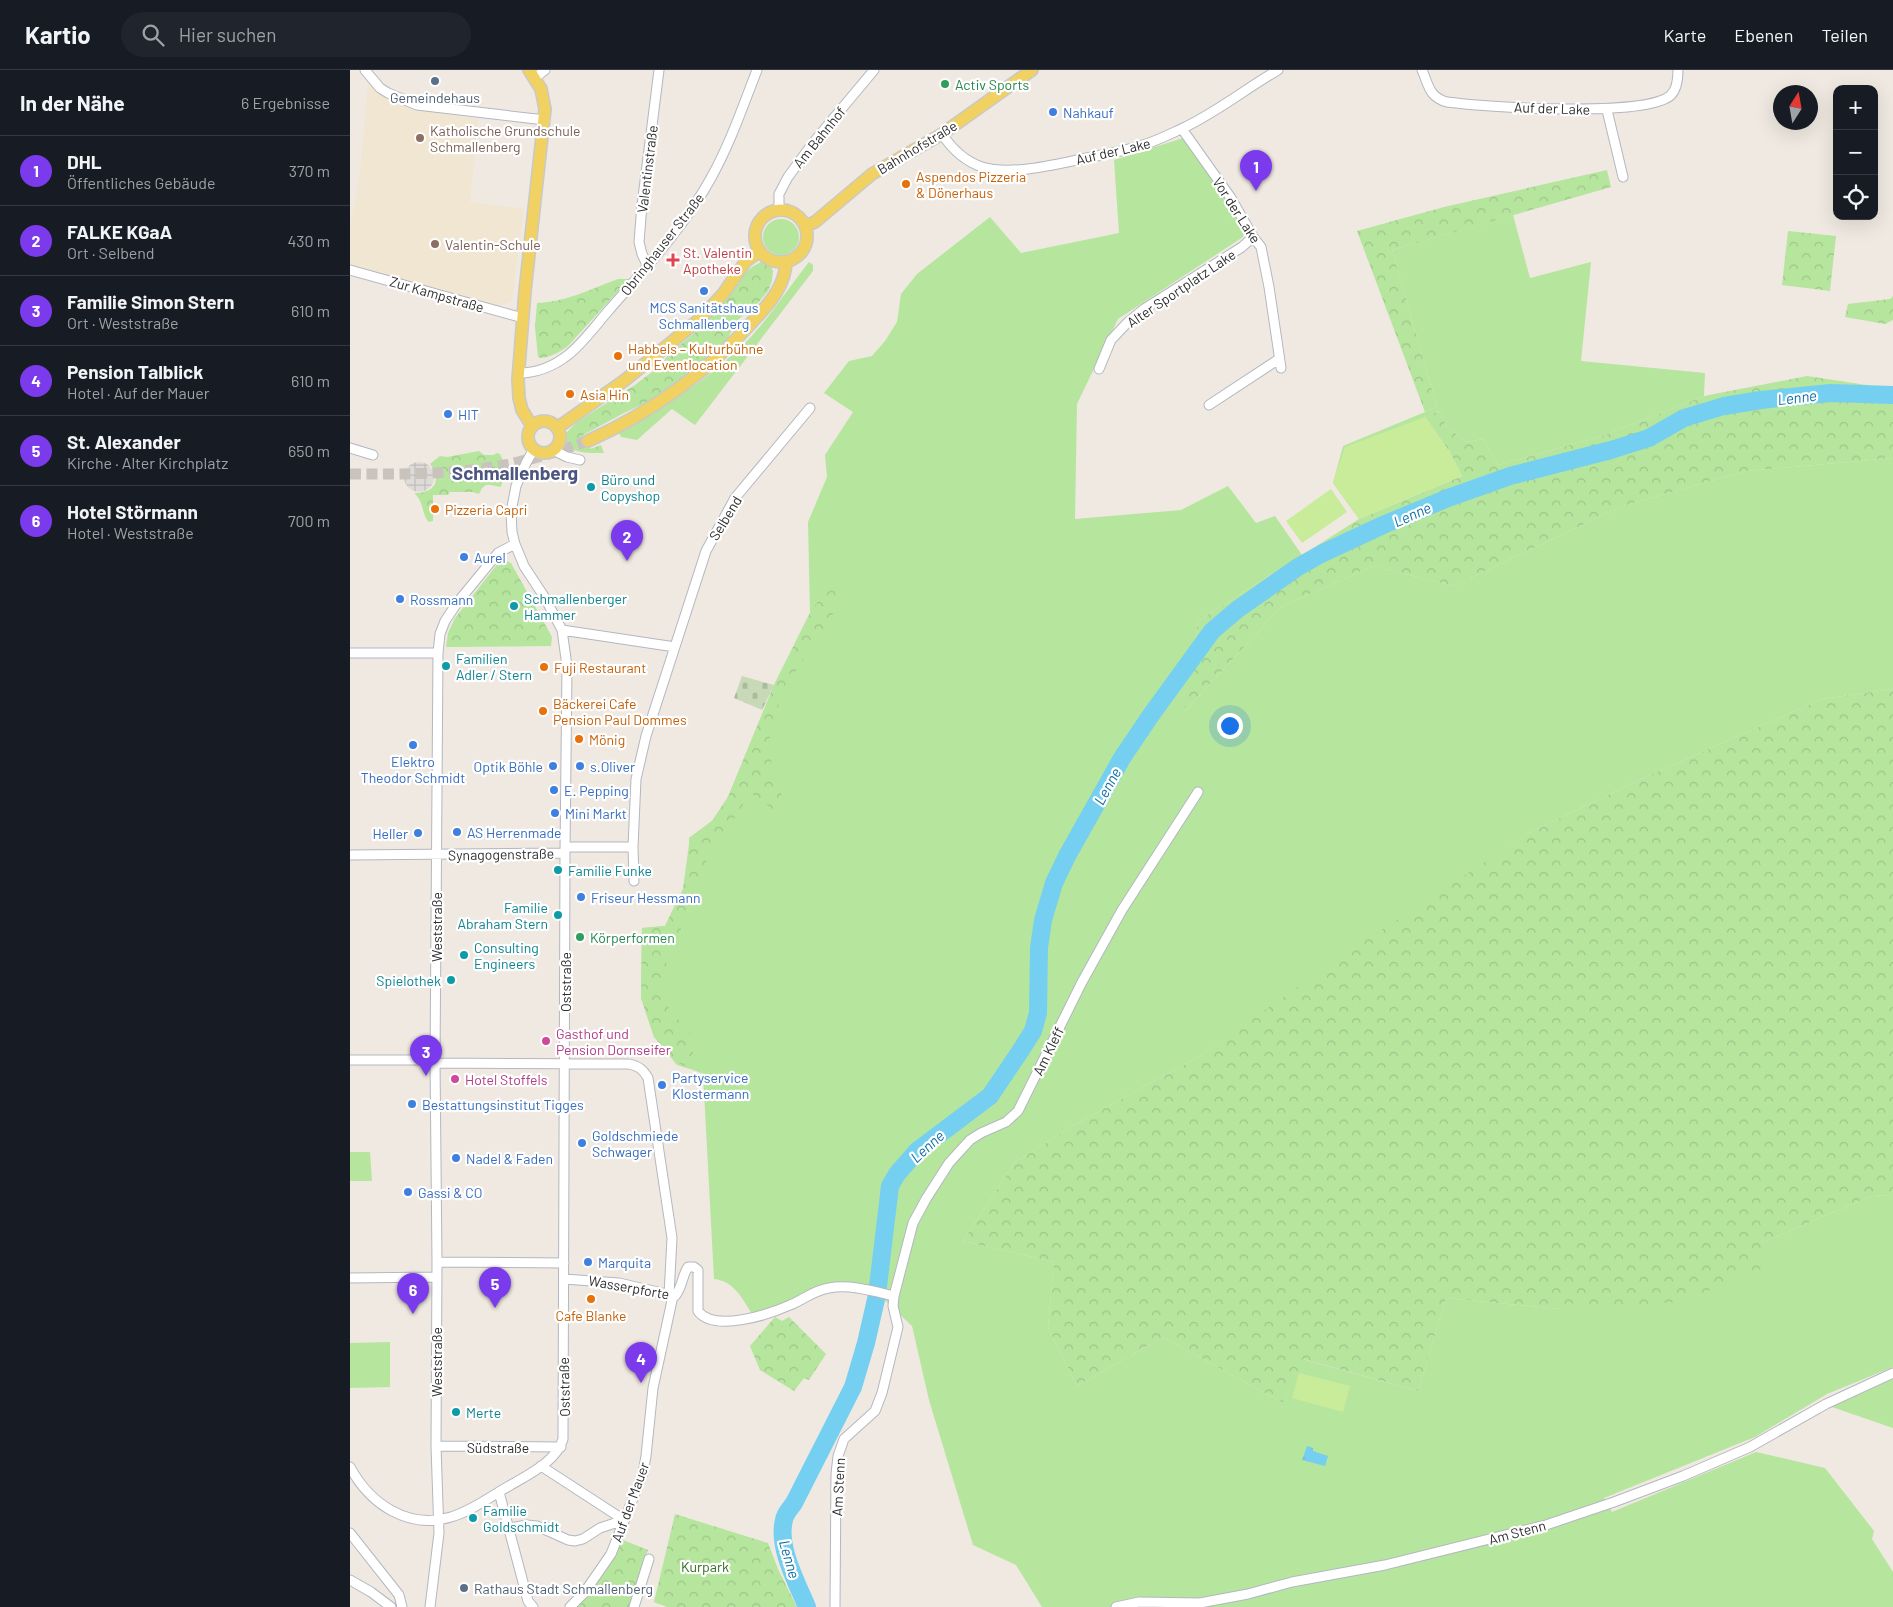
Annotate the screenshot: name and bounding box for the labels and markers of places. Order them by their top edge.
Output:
marker: Gemeindehaus [429,75,441,87]
place label: Activ Sports [955,76,1030,93]
marker: Activ Sports [939,78,951,90]
place label: Gemeindehaus [390,89,480,106]
place label: Nahkauf [1063,104,1114,121]
marker: Nahkauf [1047,106,1059,118]
place label: Katholische Grundschule Schmallenberg [430,122,580,155]
marker: Katholische Grundschule Schmallenberg [414,132,426,144]
pin: 1 [1240,150,1272,191]
place label: Aspendos Pizzeria & Dönerhaus [916,168,1026,201]
marker: Aspendos Pizzeria & Dönerhaus [900,178,912,190]
place label: Valentin-Schule [445,236,541,253]
marker: Valentin-Schule [429,238,441,250]
place label: St. Valentin Apotheke [683,244,752,277]
marker: St. Valentin Apotheke [667,254,679,266]
marker: MCS Sanitätshaus Schmallenberg [698,285,710,297]
place label: MCS Sanitätshaus Schmallenberg [650,299,759,332]
place label: Habbels – Kulturbühne und Eventlocation [628,340,763,373]
marker: Habbels – Kulturbühne und Eventlocation [612,350,624,362]
place label: Asia Hin [580,386,629,403]
marker: Asia Hin [564,388,576,400]
place label: HIT [458,406,479,423]
marker: HIT [442,408,454,420]
place label: Büro und Copyshop [601,471,660,504]
marker: Büro und Copyshop [585,481,597,493]
place label: Pizzeria Capri [445,501,527,518]
marker: Pizzeria Capri [429,503,441,515]
pin: 2 [611,520,643,561]
place label: Aurel [474,549,506,566]
marker: Aurel [458,551,470,563]
place label: Schmallenberger Hammer [524,590,627,623]
place label: Rossmann [410,591,473,608]
marker: Rossmann [394,593,406,605]
marker: Schmallenberger Hammer [508,600,520,612]
place label: Familien Adler / Stern [456,650,532,683]
place label: Fuji Restaurant [554,659,646,676]
marker: Familien Adler / Stern [440,660,452,672]
marker: Fuji Restaurant [538,661,550,673]
place label: Bäckerei Cafe Pension Paul Dommes [553,695,687,728]
marker: Bäckerei Cafe Pension Paul Dommes [537,705,549,717]
place label: Mönig [589,731,625,748]
marker: Mönig [573,733,585,745]
marker: Elektro Theodor Schmidt [407,739,419,751]
place label: Elektro Theodor Schmidt [361,753,465,786]
place label: Optik Böhle [474,758,543,775]
place label: s.Oliver [590,758,635,775]
marker: Optik Böhle [547,760,559,772]
marker: s.Oliver [574,760,586,772]
place label: E. Pepping [564,782,629,799]
marker: E. Pepping [548,784,560,796]
place label: Mini Markt [565,805,627,822]
marker: Mini Markt [549,807,561,819]
place label: AS Herrenmade [467,824,562,841]
place label: Heller [372,825,408,842]
marker: AS Herrenmade [451,826,463,838]
marker: Heller [412,827,424,839]
place label: Familie Funke [568,862,652,879]
marker: Familie Funke [552,864,564,876]
place label: Friseur Hessmann [591,889,701,906]
marker: Friseur Hessmann [575,891,587,903]
place label: Familie Abraham Stern [457,899,548,932]
marker: Familie Abraham Stern [552,909,564,921]
place label: Körperformen [590,929,675,946]
marker: Körperformen [574,931,586,943]
place label: Consulting Engineers [474,939,539,972]
marker: Consulting Engineers [458,949,470,961]
place label: Spielothek [376,972,441,989]
marker: Spielothek [445,974,457,986]
place label: Gasthof und Pension Dornseifer [556,1025,671,1058]
pin: 3 [410,1035,442,1076]
marker: Gasthof und Pension Dornseifer [540,1035,552,1047]
place label: Partyservice Klostermann [672,1069,749,1102]
place label: Hotel Stoffels [465,1071,548,1088]
marker: Hotel Stoffels [449,1073,461,1085]
marker: Partyservice Klostermann [656,1079,668,1091]
place label: Bestattungsinstitut Tigges [422,1096,584,1113]
marker: Bestattungsinstitut Tigges [406,1098,418,1110]
place label: Goldschmiede Schwager [592,1127,678,1160]
marker: Goldschmiede Schwager [576,1137,588,1149]
place label: Nadel & Faden [466,1150,553,1167]
marker: Nadel & Faden [450,1152,462,1164]
place label: Gassi & CO [418,1184,482,1201]
marker: Gassi & CO [402,1186,414,1198]
place label: Marquita [598,1254,651,1271]
marker: Marquita [582,1256,594,1268]
pin: 5 [479,1267,511,1308]
pin: 6 [397,1273,429,1314]
marker: Cafe Blanke [585,1293,597,1305]
place label: Cafe Blanke [556,1307,626,1324]
pin: 4 [625,1342,657,1383]
place label: Merte [466,1404,501,1421]
marker: Merte [450,1406,462,1418]
place label: Familie Goldschmidt [483,1502,560,1535]
marker: Familie Goldschmidt [467,1512,479,1524]
place label: Rathaus Stadt Schmallenberg [474,1580,653,1597]
marker: Rathaus Stadt Schmallenberg [458,1582,470,1594]

